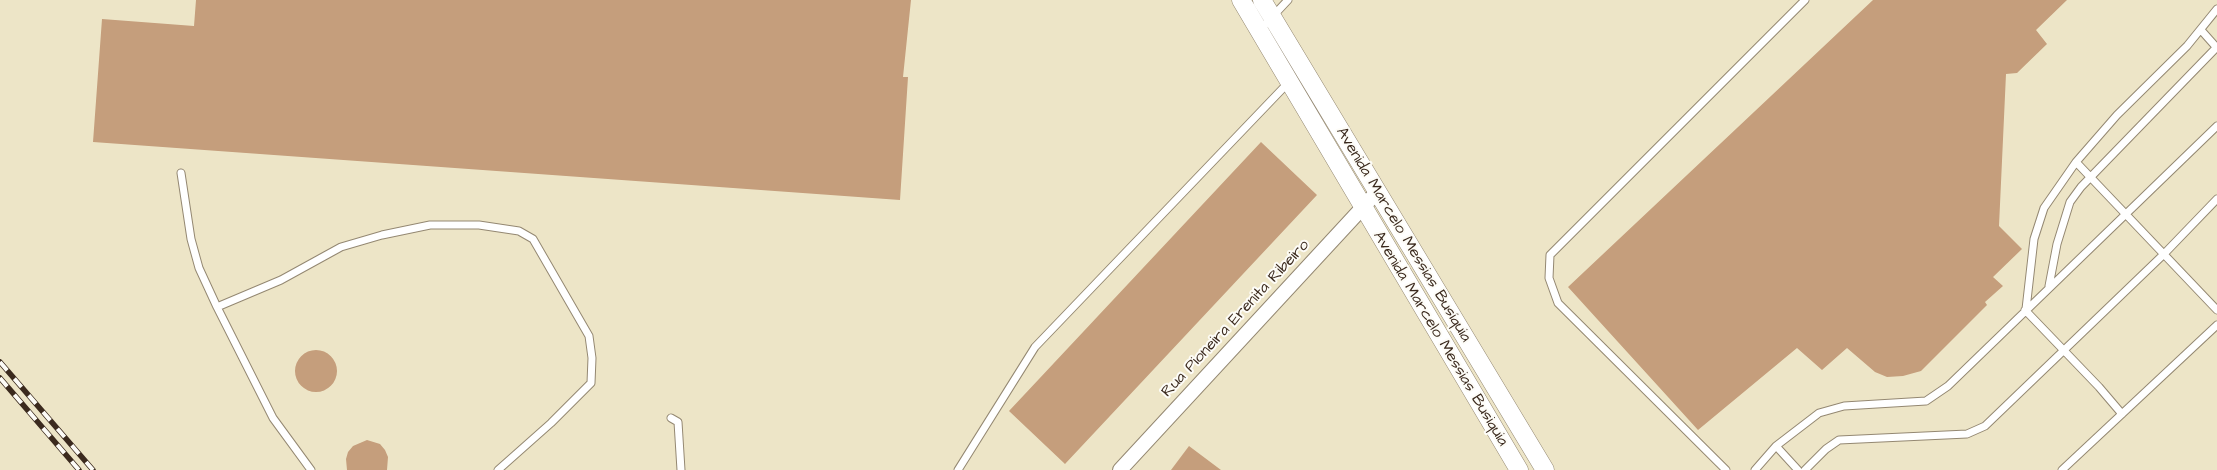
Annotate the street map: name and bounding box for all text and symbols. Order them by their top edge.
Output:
street label: Avenida Marcelo Messias Busíquia [1331,124,1475,346]
street label: Avenida Marcelo Messias Busiquia [1368,228,1512,450]
street label: Rua Pioneira Erenita Ribeiro [1158,236,1314,402]

